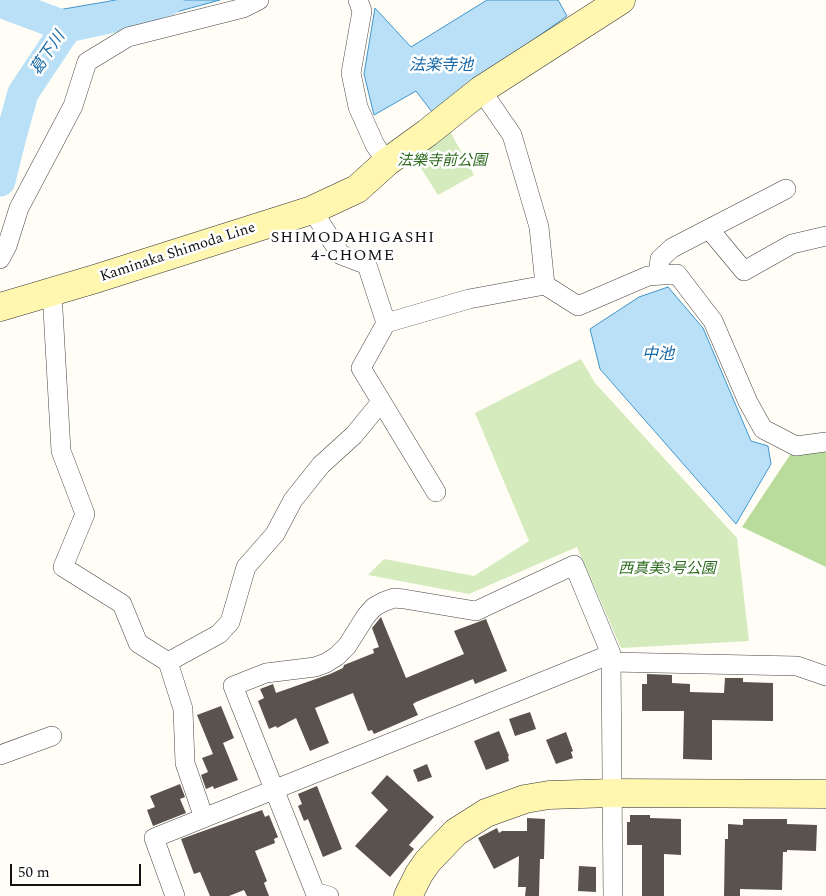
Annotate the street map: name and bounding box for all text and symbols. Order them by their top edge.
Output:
water label: 葛下川 [28,29,70,79]
water label: 法楽寺池 [409,57,473,77]
park label: 法樂寺前公園 [397,153,487,171]
street label: Kaminaka Shimoda Line [98,219,258,287]
district label: SHIMODAHIGASHI 4-CHOME [269,229,437,267]
water label: 中池 [642,346,674,366]
park label: 西真美3号公園 [618,561,716,579]
scale bar [12,854,144,886]
text: 50 m [18,861,50,884]

